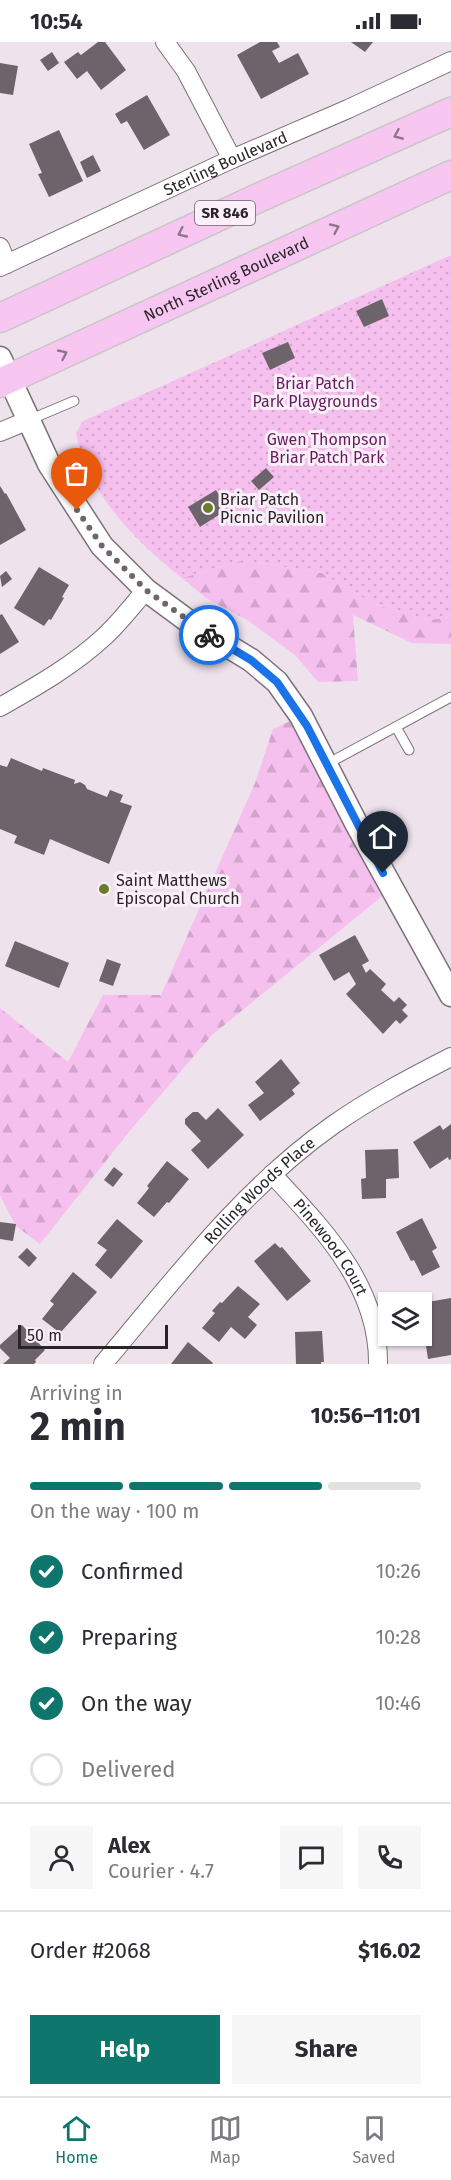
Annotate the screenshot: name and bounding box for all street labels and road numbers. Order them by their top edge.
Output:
street label: Sterling Boulevard [160,127,290,199]
road number: SR 846 [195,201,255,225]
street label: North Sterling Boulevard [141,232,312,325]
street label: Rolling Woods Place [200,1133,318,1247]
street label: Pinewood Court [290,1194,372,1298]

